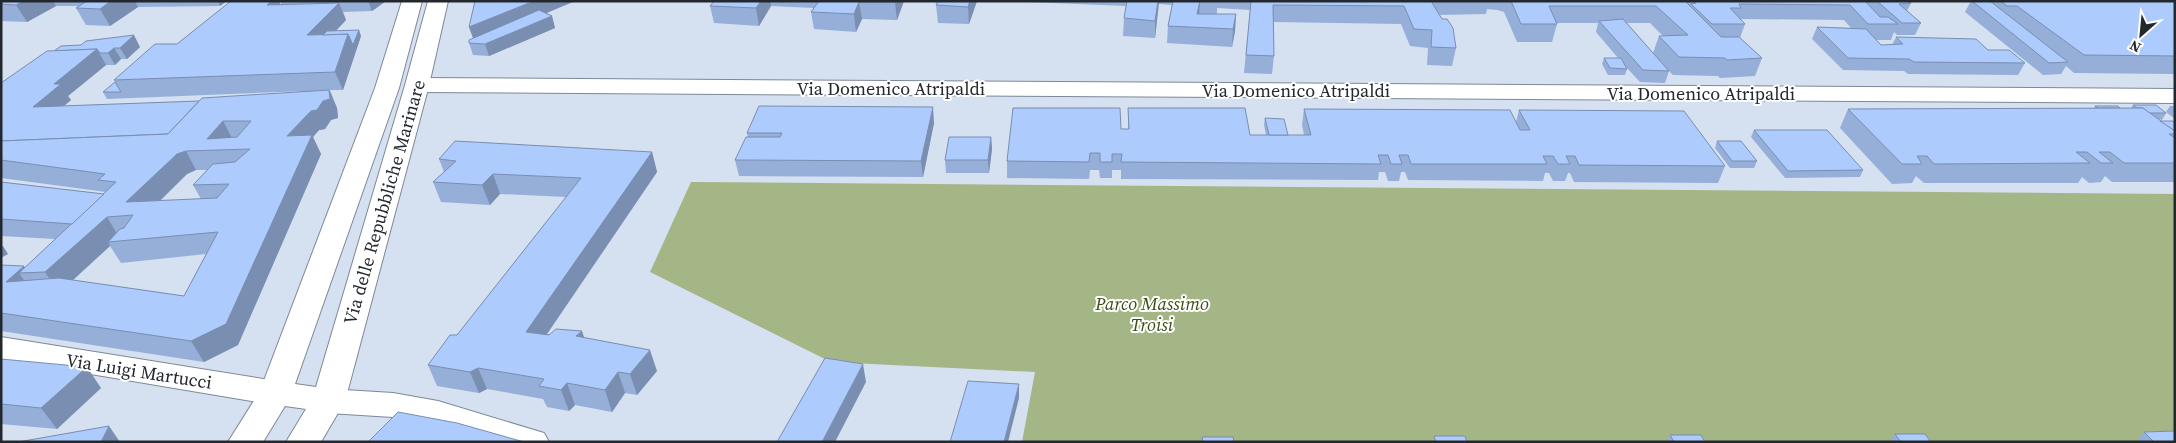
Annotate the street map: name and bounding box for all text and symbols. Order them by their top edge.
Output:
north arrow [2116,10,2166,60]
text: N [2126,35,2144,58]
street label: Via Domenico Atripaldi [797,76,985,101]
street label: Via delle Repubbliche Marinare [337,77,431,327]
street label: Via Domenico Atripaldi [1202,78,1390,103]
street label: Via Domenico Atripaldi [1607,81,1795,106]
park label: Parco Massimo Troisi [1094,291,1209,337]
street label: Via Luigi Martucci [64,347,214,395]

